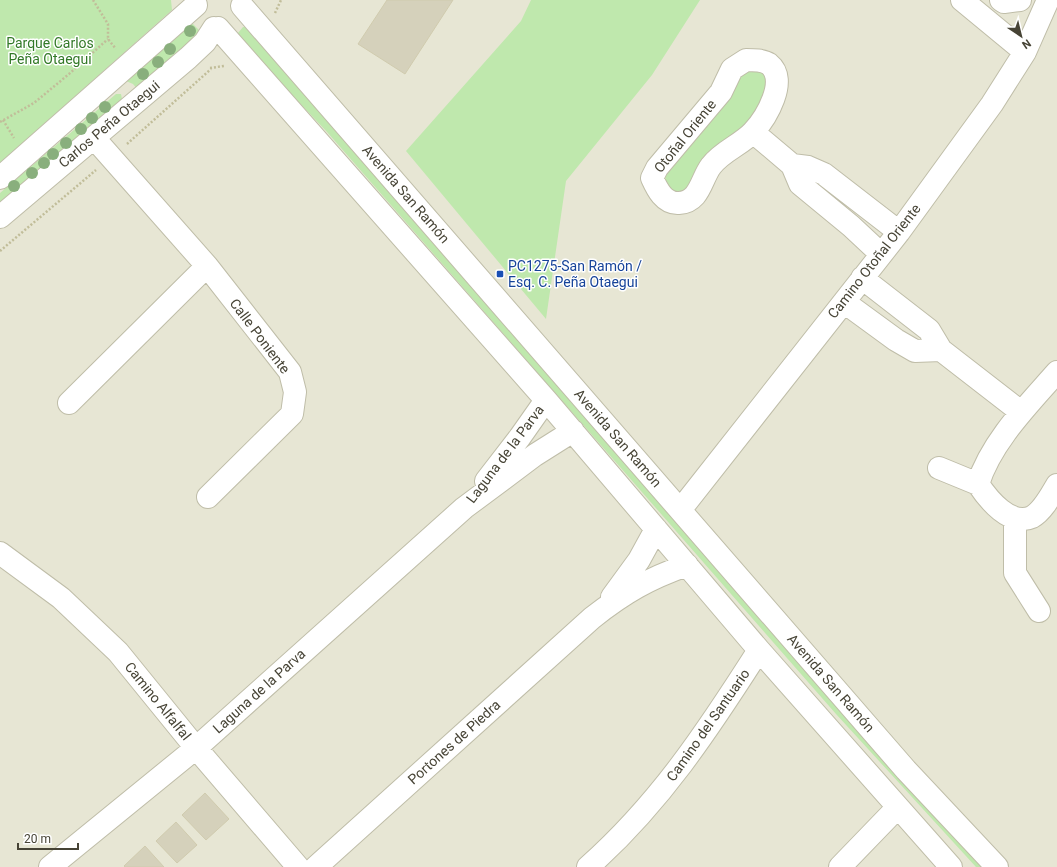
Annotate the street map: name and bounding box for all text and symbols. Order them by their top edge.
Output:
north arrow [1001,16,1041,56]
park label: Parque Carlos Peña Otaegui [6,35,94,67]
text: N [1019,36,1033,51]
street label: Carlos Peña Otaegui [55,77,163,171]
street label: Otoñal Oriente [651,96,719,176]
street label: Avenida San Ramón [359,142,453,246]
street label: Camino Otoñal Oriente [824,201,924,321]
place label: PC1275-San Ramón / Esq. C. Peña Otaegui [508,258,642,290]
marker: PC1275-San Ramón / Esq. C. Peña Otaegui [495,269,505,279]
street label: Calle Poniente [227,295,293,377]
street label: Avenida San Ramón [571,386,665,490]
street label: Laguna de la Parva [463,402,547,506]
street label: Avenida San Ramón [784,631,878,735]
street label: Laguna de la Parva [210,645,308,737]
street label: Camino Alfalfal [122,659,194,743]
street label: Camino del Santuario [663,666,753,784]
street label: Portones de Piedra [405,696,503,788]
scale bar [18,825,78,851]
text: 20 m [24,832,51,846]

